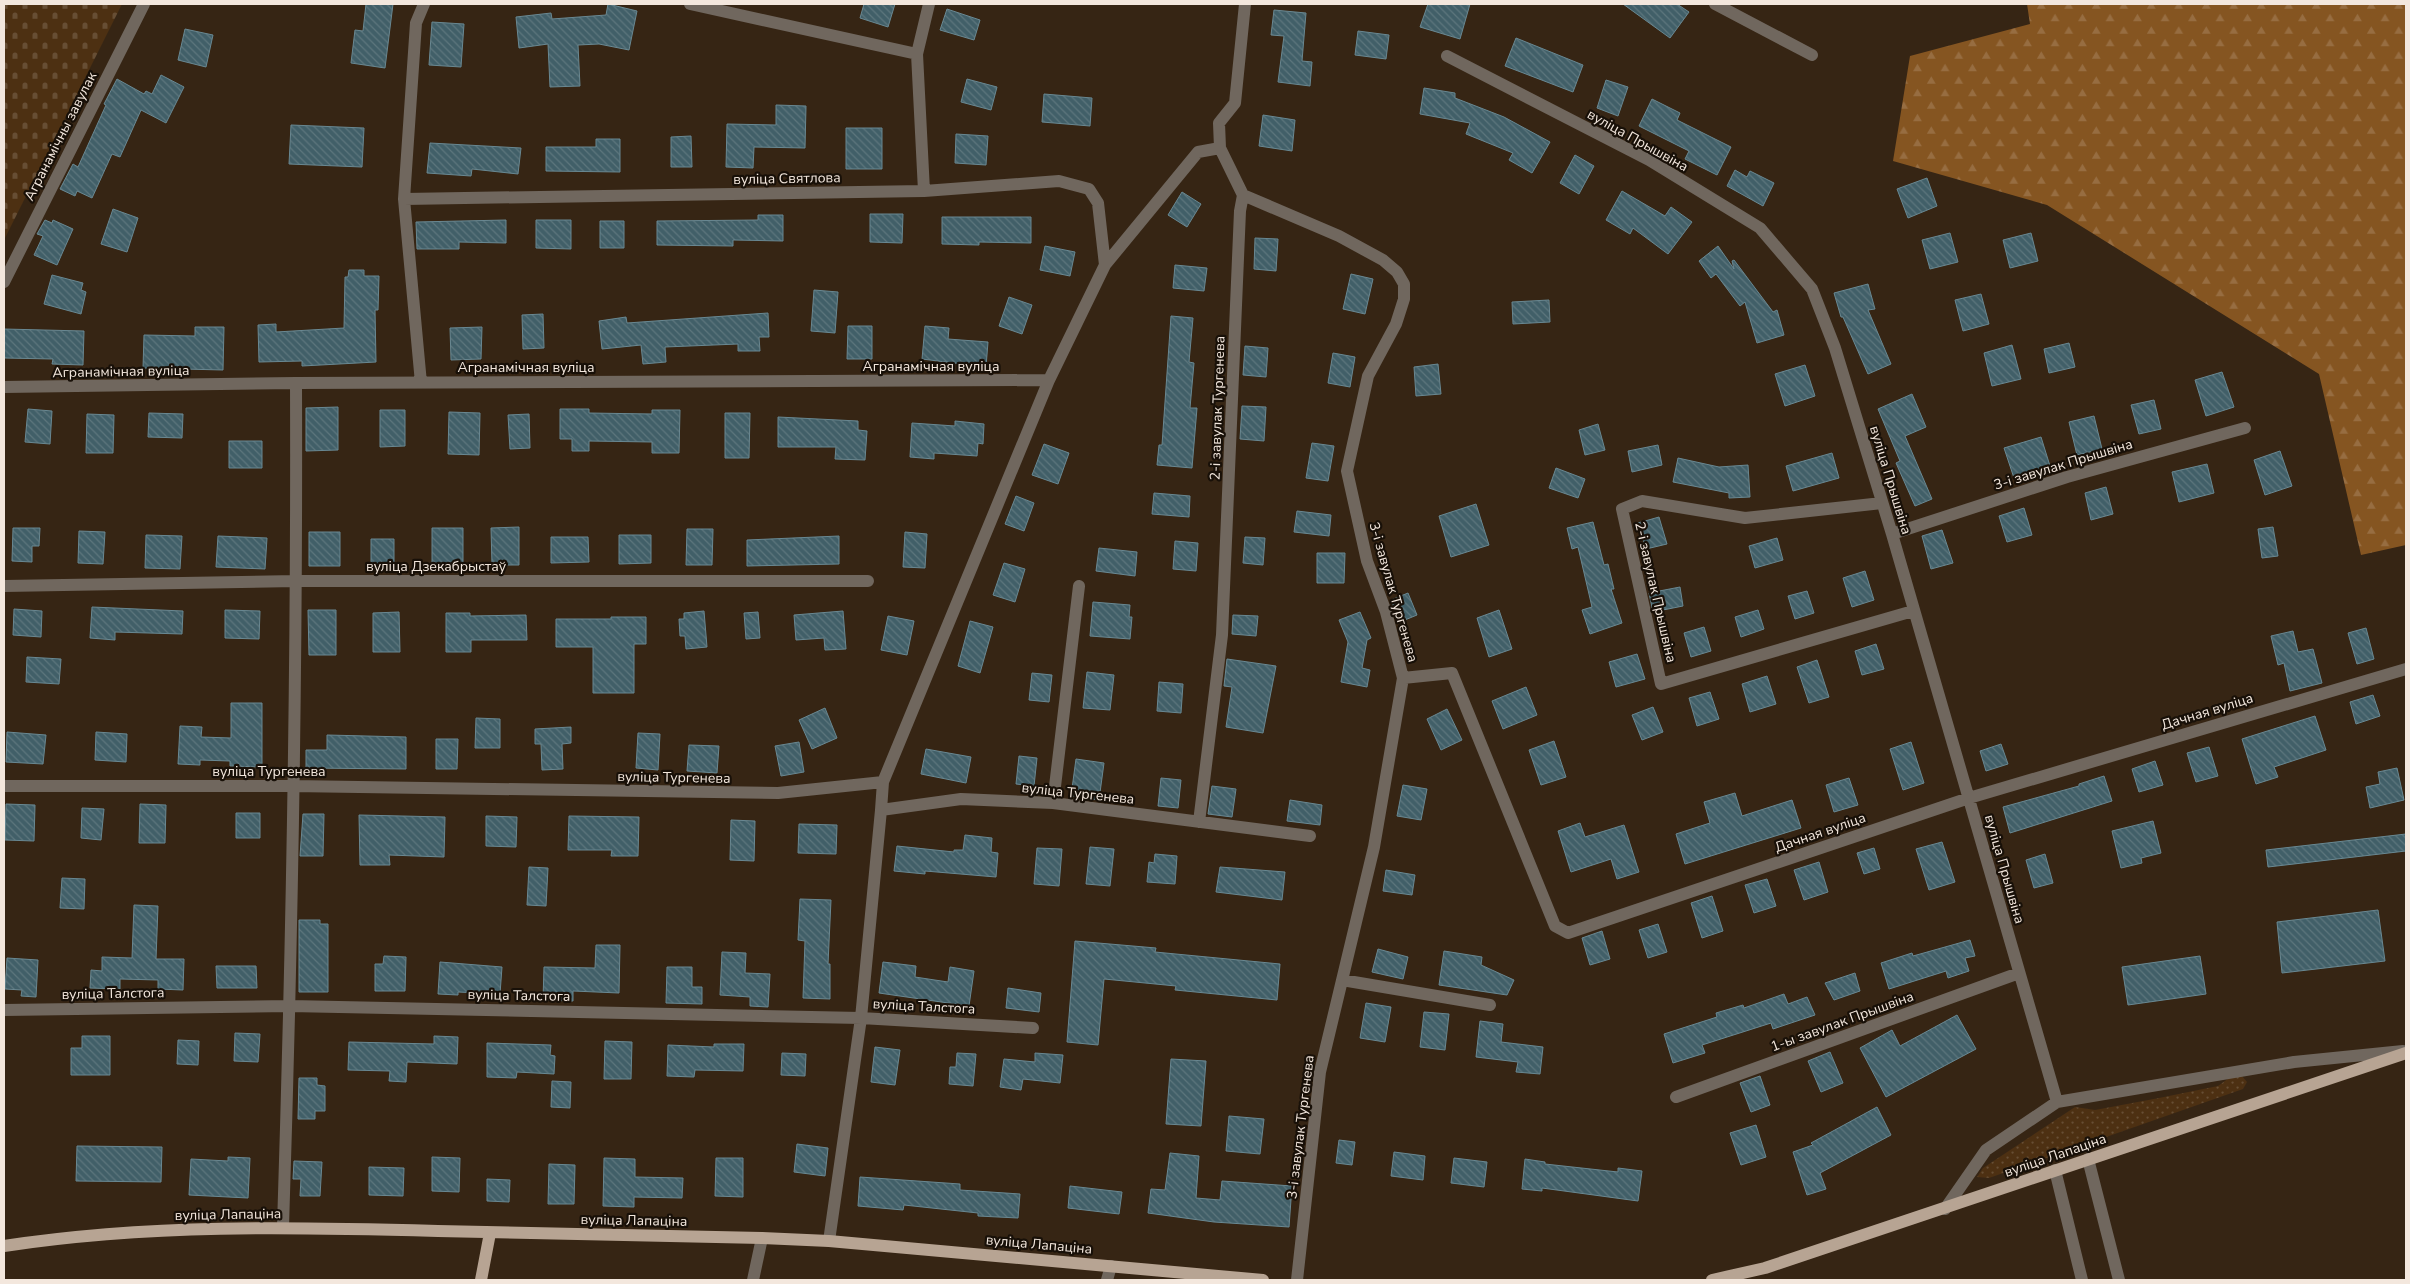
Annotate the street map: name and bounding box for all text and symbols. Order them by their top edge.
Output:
street label: Агранамічны завулак [20,68,102,204]
street label: вуліца Прышвіна [1584,105,1692,176]
street label: вуліца Святлова [733,168,841,189]
street label: 2-і завулак Тургенева [1205,335,1230,481]
street label: Агранамічная вуліца [862,357,1000,376]
street label: Агранамічная вуліца [457,358,595,377]
street label: Агранамічная вуліца [52,361,190,382]
street label: вуліца Прышвіна [1865,424,1916,537]
street label: 3-і завулак Прышвіна [1991,434,2135,495]
street label: 3-і завулак Тургенева [1364,520,1423,664]
street label: 2-і завулак Прышвіна [1630,520,1681,664]
street label: вуліца Дзекабрыстаў [366,557,507,576]
street label: Дачная вуліца [2159,689,2255,734]
street label: вуліца Тургенева [212,762,326,781]
street label: вуліца Тургенева [617,767,731,788]
street label: вуліца Тургенева [1021,778,1135,809]
street label: Дачная вуліца [1772,808,1868,857]
street label: вуліца Прышвіна [1980,812,2029,926]
street label: вуліца Талстога [61,983,165,1004]
street label: вуліца Талстога [467,985,571,1006]
street label: 1-ы завулак Прышвіна [1768,987,1916,1056]
street label: вуліца Талстога [872,994,976,1019]
street label: 3-і завулак Тургенева [1282,1054,1319,1200]
street label: вуліца Лапаціна [2002,1129,2109,1182]
street label: вуліца Лапаціна [175,1204,282,1225]
street label: вуліца Лапаціна [580,1210,687,1231]
street label: вуліца Лапаціна [985,1230,1093,1259]

